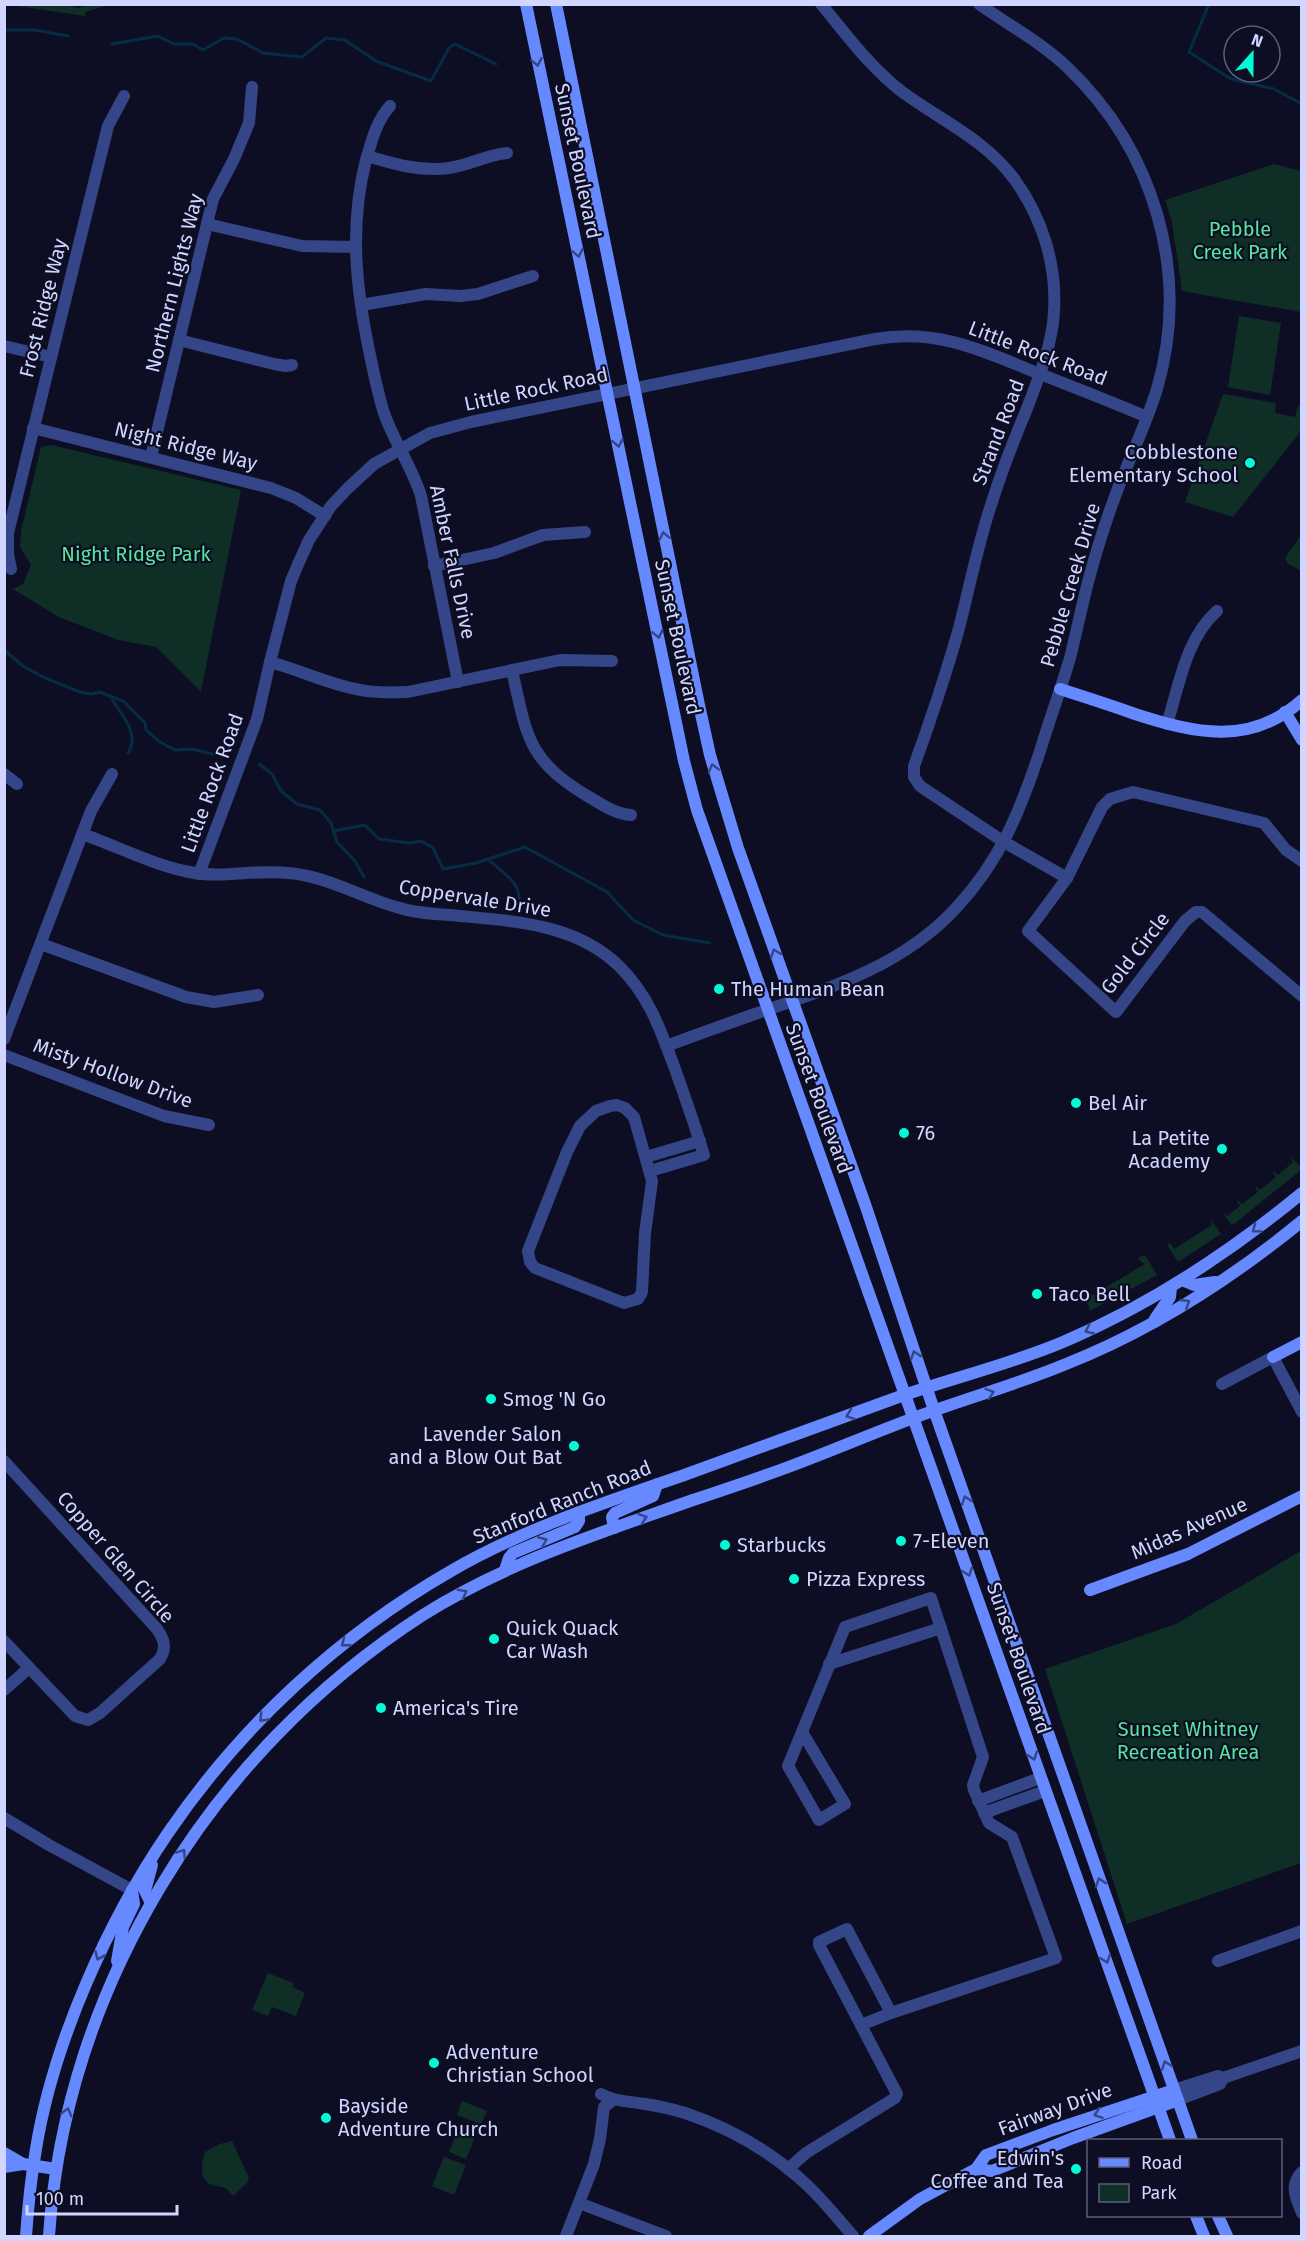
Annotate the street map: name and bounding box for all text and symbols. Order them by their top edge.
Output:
north arrow [1222,24,1282,84]
text: N [1249,30,1266,51]
one-way arrow [530,57,543,67]
street label: Sunset Boulevard [550,81,606,241]
street label: Northern Lights Way [140,191,208,375]
park label: Pebble Creek Park [1193,217,1288,264]
street label: Frost Ridge Way [14,236,72,380]
one-way arrow [571,247,584,257]
street label: Little Rock Road [965,316,1111,390]
street label: Little Rock Road [462,362,610,416]
street label: Strand Road [967,376,1029,488]
street label: Night Ridge Way [112,417,260,475]
one-way arrow [611,438,624,448]
place label: Cobblestone Elementary School [1069,440,1238,487]
marker: Cobblestone Elementary School [1243,456,1257,470]
street label: Amber Falls Drive [425,483,481,641]
street label: Pebble Creek Drive [1035,500,1105,670]
one-way arrow [659,531,672,541]
park label: Night Ridge Park [61,542,211,566]
street label: Sunset Boulevard [650,557,706,717]
one-way arrow [651,629,664,639]
street label: Little Rock Road [176,710,248,856]
one-way arrow [708,763,721,773]
street label: Coppervale Drive [397,874,553,922]
street label: Gold Circle [1096,907,1174,999]
one-way arrow [770,948,783,959]
place label: The Human Bean [731,977,885,1001]
marker: The Human Bean [712,982,726,996]
street label: Sunset Boulevard [781,1019,857,1177]
street label: Misty Hollow Drive [30,1033,196,1113]
place label: Bel Air [1088,1091,1147,1115]
marker: Bel Air [1069,1096,1083,1110]
place label: 76 [916,1121,935,1145]
marker: 76 [897,1126,911,1140]
place label: La Petite Academy [1129,1126,1210,1173]
marker: La Petite Academy [1215,1142,1229,1156]
one-way arrow [1252,1222,1263,1233]
place label: Taco Bell [1049,1282,1130,1306]
marker: Taco Bell [1030,1287,1044,1301]
one-way arrow [1180,1299,1190,1311]
one-way arrow [1085,1322,1096,1334]
one-way arrow [910,1350,922,1361]
place label: Smog 'N Go [503,1387,606,1411]
one-way arrow [984,1387,995,1400]
marker: Smog 'N Go [484,1392,498,1406]
one-way arrow [845,1408,855,1421]
place label: Lavender Salon and a Blow Out Bat [388,1422,563,1469]
marker: Lavender Salon and a Blow Out Bat [567,1439,581,1453]
street label: Stanford Ranch Road [469,1455,655,1549]
street label: Copper Glen Circle [52,1486,180,1628]
street label: Midas Avenue [1127,1492,1251,1564]
one-way arrow [960,1495,973,1506]
one-way arrow [637,1513,647,1526]
place label: 7-Eleven [913,1529,989,1553]
place label: Starbucks [737,1533,826,1557]
marker: 7-Eleven [894,1534,908,1548]
one-way arrow [537,1536,548,1548]
marker: Starbucks [718,1538,732,1552]
one-way arrow [961,1566,973,1577]
place label: Pizza Express [806,1567,925,1591]
marker: Pizza Express [787,1572,801,1586]
street label: Sunset Boulevard [982,1579,1056,1737]
one-way arrow [457,1589,467,1600]
place label: Quick Quack Car Wash [506,1616,619,1663]
marker: Quick Quack Car Wash [487,1632,501,1646]
one-way arrow [340,1636,351,1647]
place label: America's Tire [393,1696,519,1720]
marker: America's Tire [374,1701,388,1715]
one-way arrow [259,1710,270,1721]
park label: Sunset Whitney Recreation Area [1117,1717,1259,1764]
one-way arrow [1025,1750,1038,1761]
one-way arrow [175,1848,186,1859]
one-way arrow [1095,1877,1108,1888]
one-way arrow [95,1950,107,1961]
one-way arrow [1098,1953,1111,1964]
place label: Adventure Christian School [446,2040,594,2087]
marker: Adventure Christian School [427,2056,441,2070]
one-way arrow [1160,2061,1173,2071]
street label: Fairway Drive [995,2077,1115,2141]
place label: Bayside Adventure Church [338,2094,499,2141]
one-way arrow [60,2107,73,2117]
one-way arrow [1093,2107,1104,2119]
marker: Bayside Adventure Church [319,2111,333,2125]
legend [1087,2139,1282,2217]
place label: Edwin's Coffee and Tea [931,2146,1064,2193]
text: Road [1141,2152,1183,2174]
marker: Edwin's Coffee and Tea [1069,2162,1083,2176]
scale bar [27,2178,177,2216]
text: Park [1141,2182,1177,2204]
text: 100 m [36,2188,84,2210]

